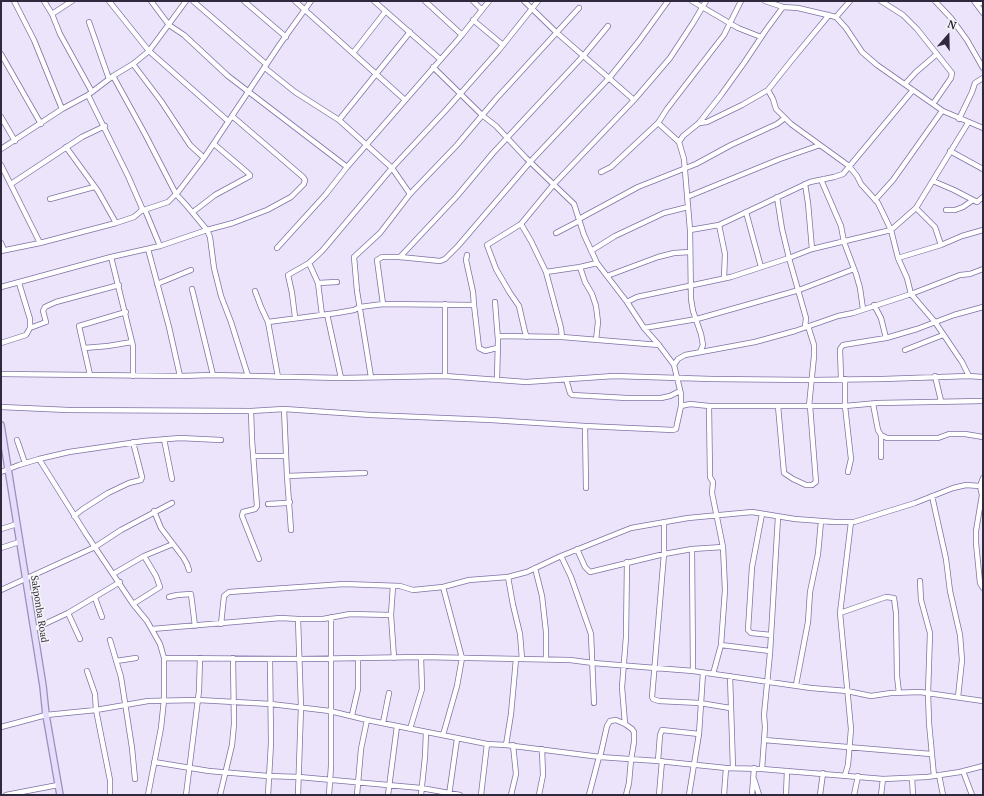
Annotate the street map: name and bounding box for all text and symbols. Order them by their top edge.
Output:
north arrow [928,16,968,56]
text: N [946,17,958,33]
street label: Sakponba Road [28,575,50,643]

